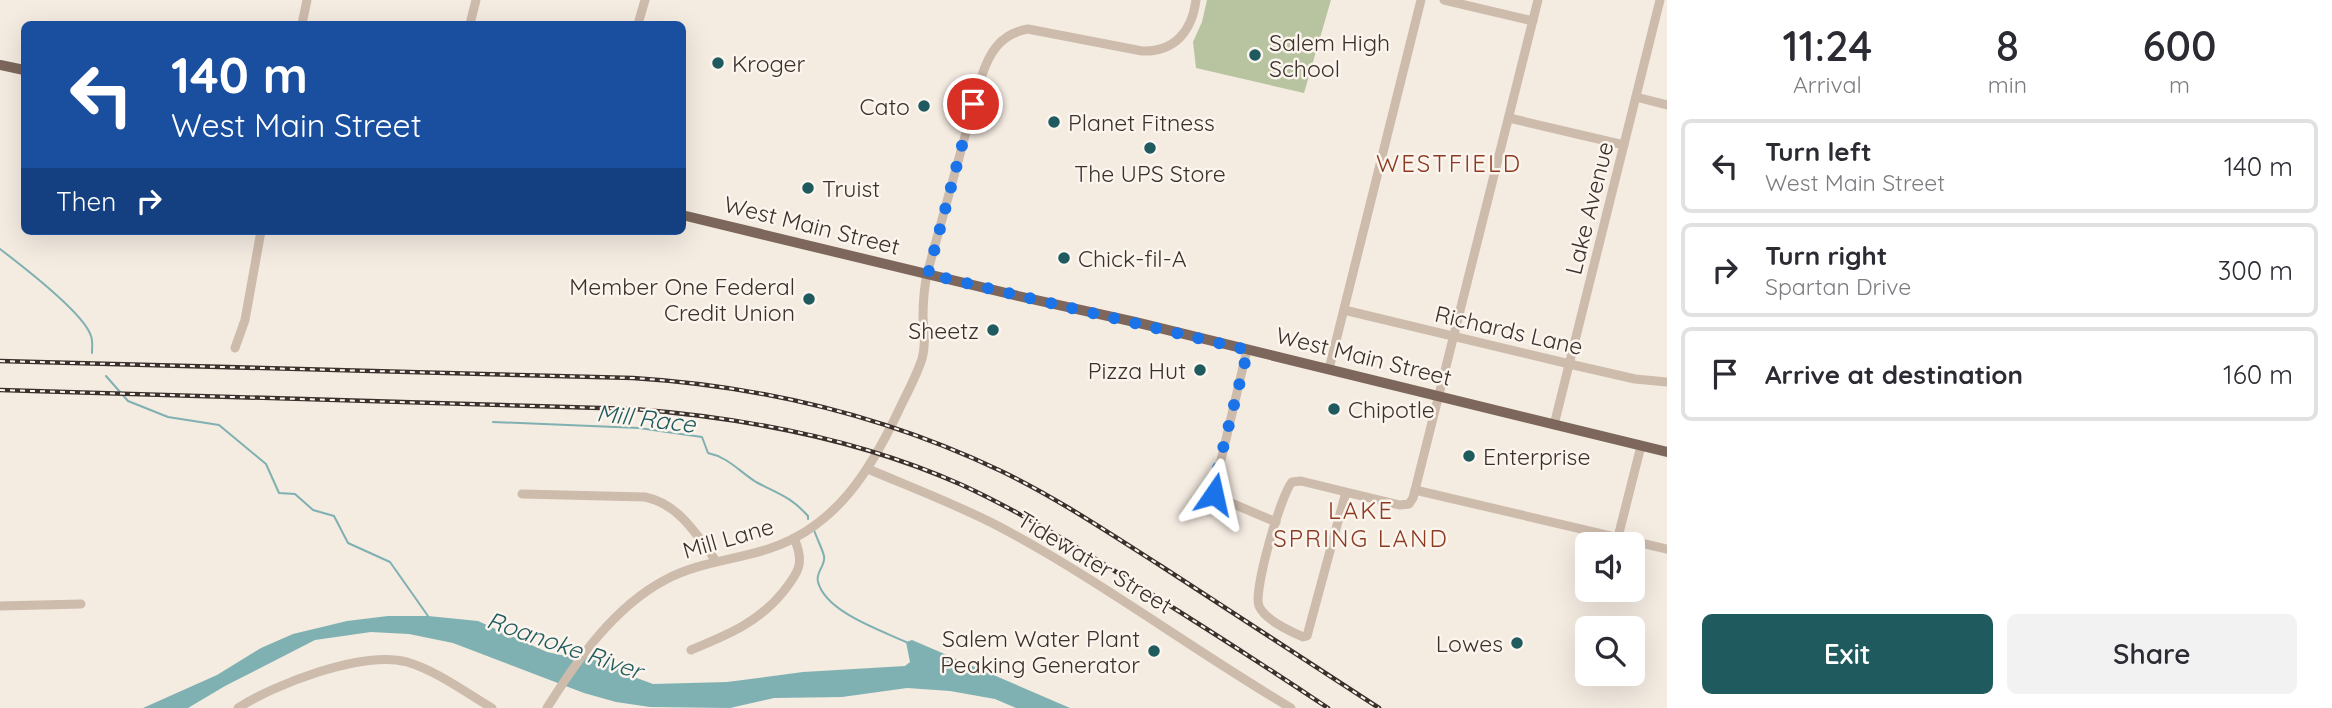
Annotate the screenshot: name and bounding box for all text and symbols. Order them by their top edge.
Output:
text: 11:24 [1782,19,1872,72]
text: 8 [1996,19,2019,72]
text: 600 [2142,19,2217,72]
place label: Salem High School [1269,28,1390,83]
text: 140 m [171,44,308,105]
marker: Salem High School [1247,47,1263,63]
icon: left [56,49,147,140]
place label: Kroger [732,49,805,78]
marker: Kroger [710,55,726,71]
text: Arrival [1793,70,1862,99]
text: min [1988,70,2027,99]
text: m [2169,70,2190,99]
pin [943,74,1003,134]
icon: arrive [954,85,992,123]
place label: Cato [859,92,910,121]
marker: Cato [916,98,932,114]
text: West Main Street [171,105,422,145]
place label: Planet Fitness [1068,108,1215,137]
marker: Planet Fitness [1046,114,1062,130]
text: Turn left [1765,135,1872,168]
street label: Lake Avenue [1558,139,1620,277]
marker: The UPS Store [1142,140,1158,156]
icon: left [1706,147,1744,185]
district label: WESTFIELD [1376,148,1522,178]
text: 140 m [2224,150,2293,183]
place label: The UPS Store [1074,159,1226,188]
text: West Main Street [1765,168,1945,197]
place label: Truist [822,174,880,203]
marker: Truist [800,180,816,196]
icon: right [130,182,168,220]
text: Then [56,185,116,218]
street label: West Main Street [721,189,903,261]
text: Turn right [1765,239,1887,272]
place label: Chick-fil-A [1078,244,1187,273]
marker: Chick-fil-A [1056,250,1072,266]
icon: right [1706,251,1744,289]
text: 300 m [2218,254,2293,287]
place label: Member One Federal Credit Union [569,272,795,327]
text: Spartan Drive [1765,272,1911,301]
marker: Member One Federal Credit Union [801,291,817,307]
street label: Richards Lane [1432,299,1586,361]
place label: Sheetz [908,316,979,345]
street label: West Main Street [1273,320,1455,392]
marker: Sheetz [985,322,1001,338]
icon: arrive [1706,355,1744,393]
place label: Pizza Hut [1088,356,1186,385]
text: Arrive at destination [1765,358,2023,391]
text: 160 m [2223,358,2293,391]
marker: Pizza Hut [1192,362,1208,378]
place label: Chipotle [1348,395,1435,424]
water label: Mill Race [595,397,699,439]
marker: Chipotle [1326,401,1342,417]
place label: Enterprise [1483,442,1590,471]
marker: Enterprise [1461,448,1477,464]
position arrow [1177,457,1251,531]
district label: LAKE SPRING LAND [1273,495,1449,553]
street label: Tidewater Street [1012,504,1178,620]
street label: Mill Lane [679,511,777,565]
map controls [1575,532,1645,686]
button: sound [1575,532,1645,602]
water label: Roanoke River [483,604,649,687]
button: Exit [1702,614,1993,694]
button: Share [2007,614,2297,694]
button: search [1575,616,1645,686]
place label: Salem Water Plant Peaking Generator [940,624,1140,679]
place label: Lowes [1436,629,1503,658]
marker: Lowes [1509,635,1525,651]
marker: Salem Water Plant Peaking Generator [1146,643,1162,659]

